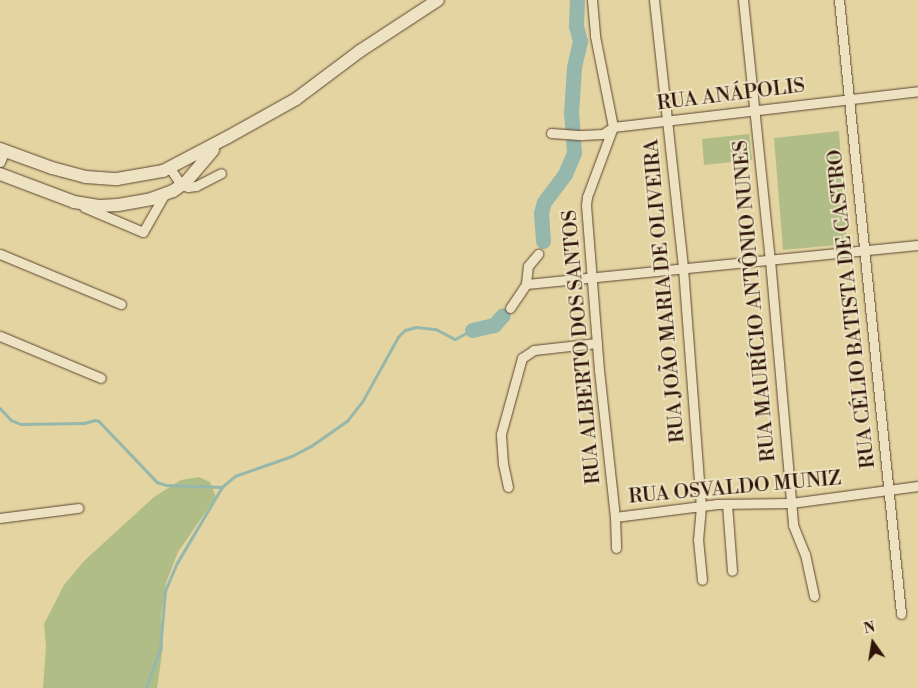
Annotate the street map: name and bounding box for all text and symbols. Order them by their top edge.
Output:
street label: RUA ANÁPOLIS [656,74,806,116]
street label: RUA JOÃO MARIA DE OLIVEIRA [640,138,690,444]
street label: RUA MAURÍCIO ANTÔNIO NUNES [729,139,781,463]
street label: RUA CÉLIO BATISTA DE CASTRO [823,148,881,470]
street label: RUA ALBERTO DOS SANTOS [558,209,606,485]
street label: RUA OSVALDO MUNIZ [628,467,842,509]
north arrow [848,618,898,668]
text: N [862,618,877,638]

